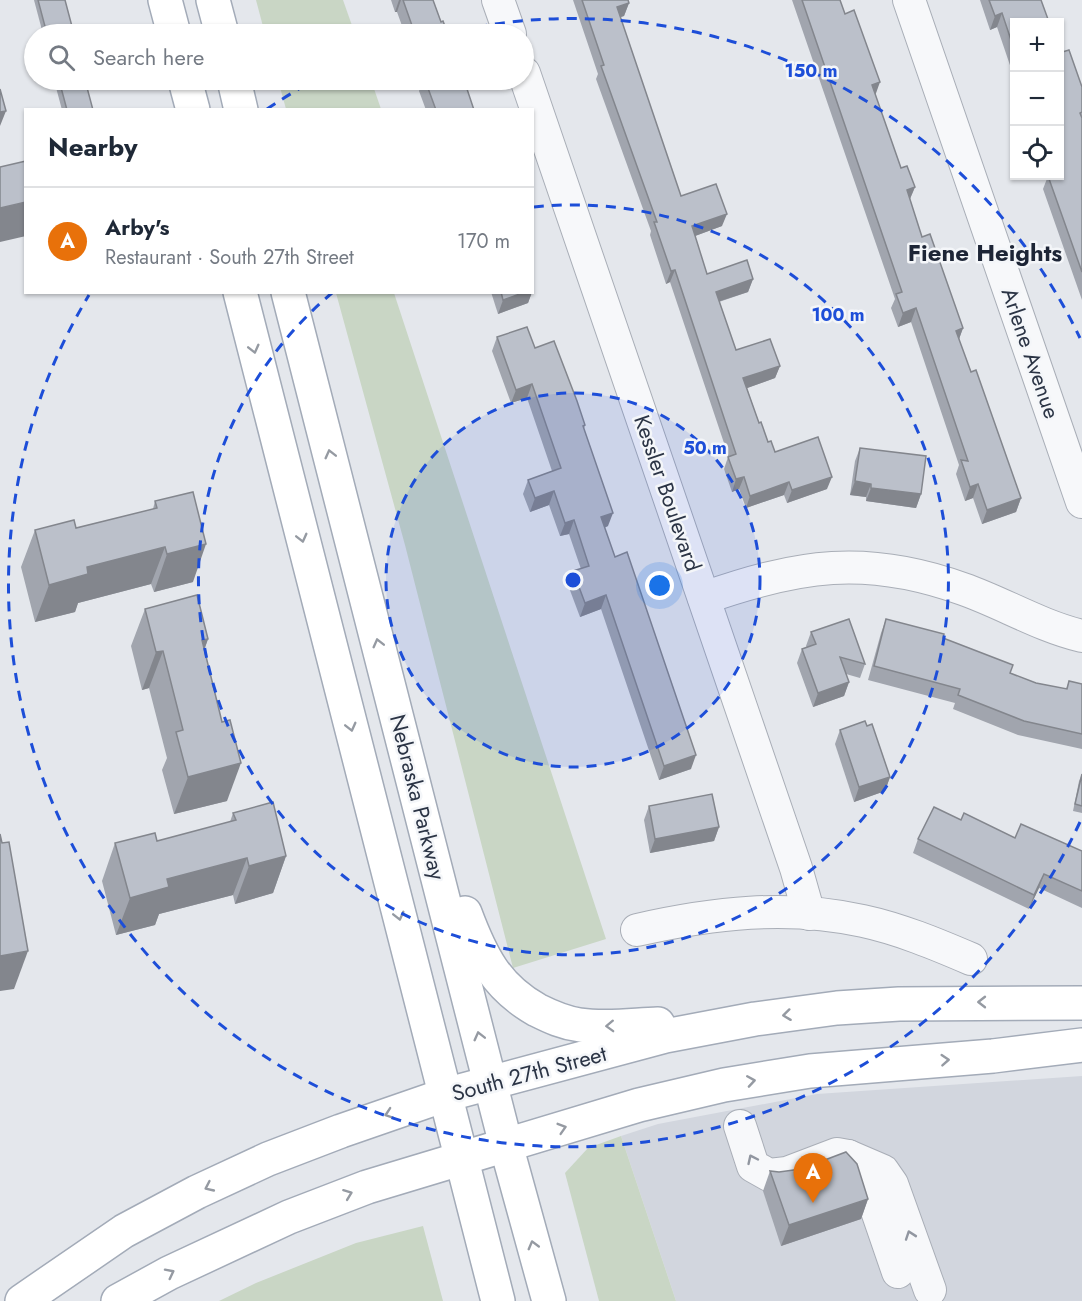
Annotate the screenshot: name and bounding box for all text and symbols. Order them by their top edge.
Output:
map controls [1010,18,1064,180]
button: + [1010,18,1064,72]
search box [24,24,534,90]
icon: search [45,41,78,74]
text: Search here [93,41,204,73]
text: 150 m [785,58,837,84]
button: − [1010,72,1064,126]
button: locate [1010,126,1064,180]
text: Nearby [48,128,137,166]
text: Arby's [105,211,170,243]
text: A [60,227,75,256]
text: 170 m [457,227,510,256]
district label: Fiene Heights [908,235,1062,270]
text: Restaurant · South 27th Street [105,243,354,272]
street label: Arlene Avenue [994,283,1068,423]
text: 100 m [811,302,865,328]
one-way arrow [247,344,260,354]
street label: Kessler Boulevard [626,410,710,576]
text: 50 m [683,435,727,461]
one-way arrow [324,450,337,460]
one-way arrow [295,533,308,543]
centre of rings [563,570,583,590]
your location [645,571,674,600]
one-way arrow [373,638,386,648]
street label: Nebraska Parkway [382,711,454,883]
one-way arrow [343,722,356,732]
one-way arrow [392,910,404,921]
one-way arrow [977,996,986,1008]
one-way arrow [783,1008,792,1020]
one-way arrow [606,1020,615,1033]
one-way arrow [474,1031,486,1041]
street label: South 27th Street [448,1037,611,1109]
one-way arrow [940,1053,949,1066]
one-way arrow [747,1075,756,1087]
one-way arrow [385,1107,395,1120]
one-way arrow [556,1123,567,1135]
one-way arrow [747,1154,759,1165]
pin: A [794,1154,832,1203]
one-way arrow [204,1179,215,1191]
one-way arrow [342,1189,353,1202]
one-way arrow [905,1230,918,1240]
one-way arrow [528,1240,541,1250]
one-way arrow [163,1269,174,1280]

